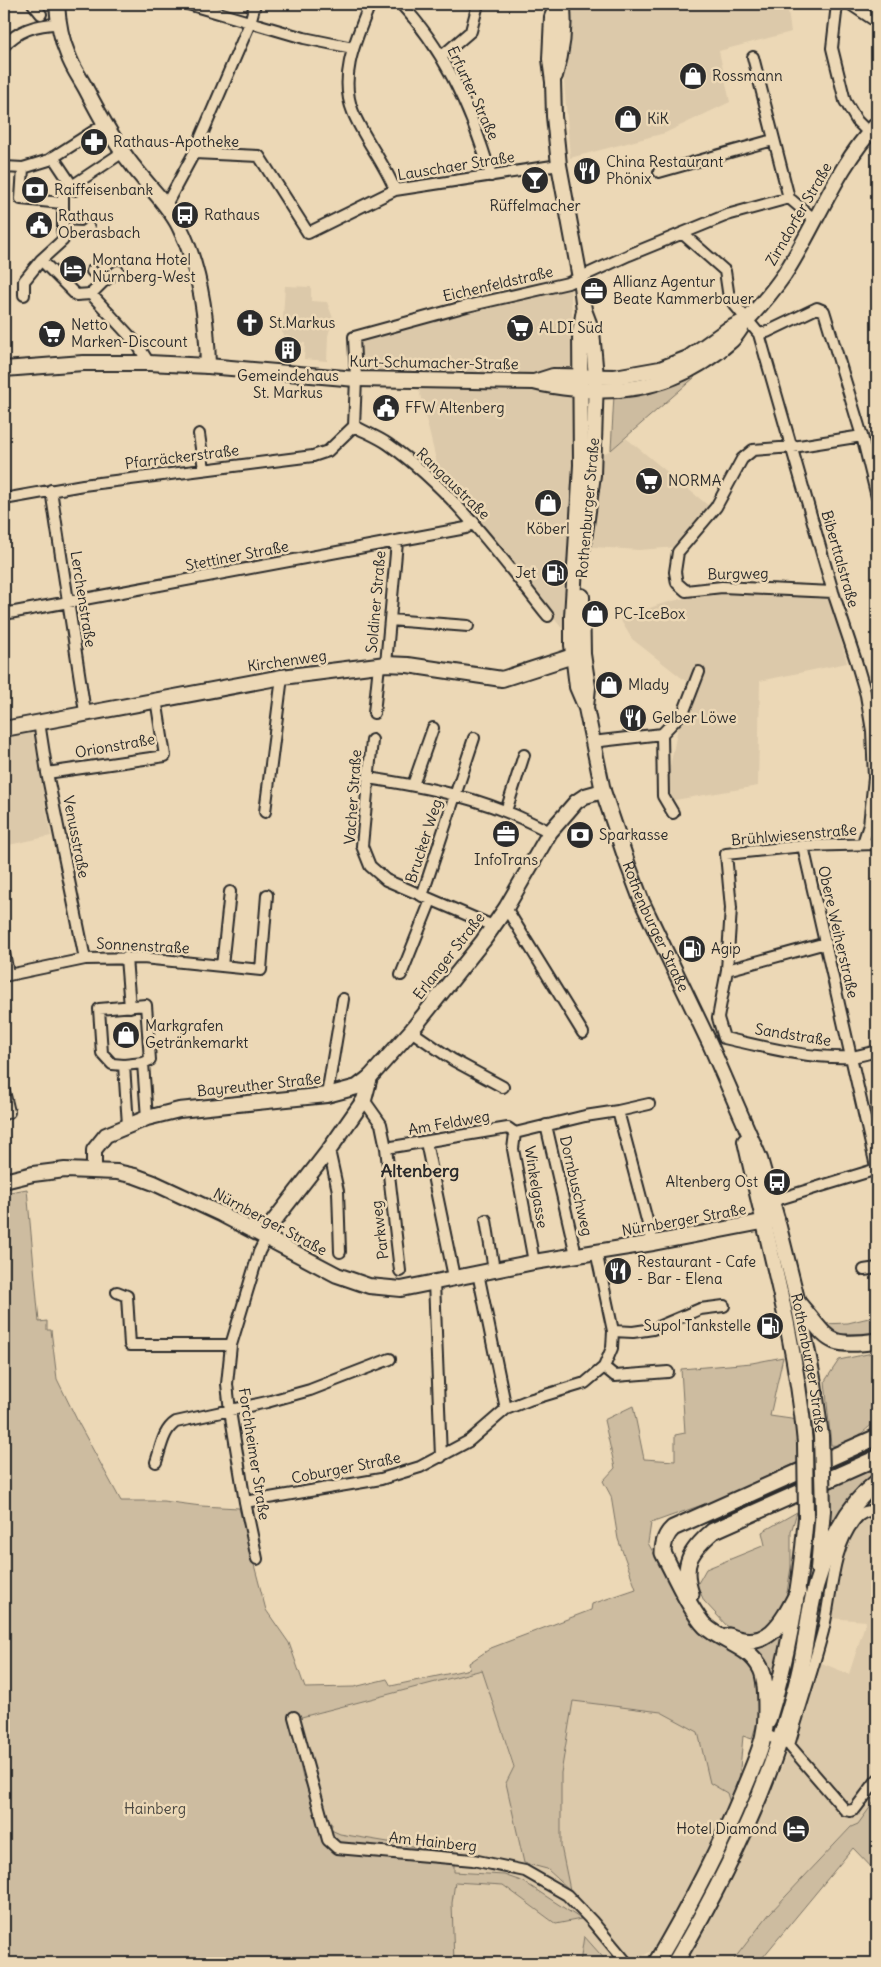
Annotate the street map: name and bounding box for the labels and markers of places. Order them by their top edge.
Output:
shop icon: Rossmann [678,61,708,91]
place label: Rossmann [712,66,783,85]
shop icon: KiK [613,104,643,134]
place label: KiK [647,109,670,128]
pharmacy icon: Rathaus-Apotheke [79,127,109,157]
place label: Rathaus-Apotheke [113,132,239,151]
place label: China Restaurant Phönix [606,152,723,188]
restaurant icon: China Restaurant Phönix [572,156,602,186]
bar icon: Rüffelmacher [520,165,550,195]
bank icon: Raiffeisenbank [20,175,50,205]
place label: Raiffeisenbank [54,180,153,199]
place label: Rüffelmacher [489,196,581,215]
bus stop icon: Rathaus [170,200,200,230]
place label: Rathaus [204,205,260,224]
place label: Rathaus Oberasbach [58,206,141,242]
public building icon: Rathaus Oberasbach [24,210,54,240]
place label: Montana Hotel Nürnberg-West [92,250,196,286]
hotel icon: Montana Hotel Nürnberg-West [58,254,88,284]
place label: Allianz Agentur Beate Kammerbauer [613,272,754,308]
office icon: Allianz Agentur Beate Kammerbauer [579,276,609,306]
church icon: St.Markus [235,308,265,338]
place label: St.Markus [269,313,335,332]
supermarket icon: ALDI Süd [505,313,535,343]
place label: Netto Marken-Discount [71,315,187,351]
place label: ALDI Süd [539,318,603,337]
supermarket icon: Netto Marken-Discount [37,319,67,349]
building icon: Gemeindehaus St. Markus [273,335,303,365]
place label: Gemeindehaus St. Markus [237,366,339,402]
public building icon: FFW Altenberg [371,393,401,423]
place label: FFW Altenberg [405,398,505,417]
supermarket icon: NORMA [634,466,664,496]
place label: NORMA [668,471,722,490]
shop icon: Köberl [533,488,563,518]
place label: Köberl [526,519,570,538]
fuel station icon: Jet [540,558,570,588]
place label: Jet [515,563,536,582]
shop icon: PC-IceBox [580,599,610,629]
place label: PC-IceBox [614,604,686,623]
shop icon: Mlady [594,670,624,700]
place label: Mlady [628,675,669,694]
restaurant icon: Gelber Löwe [618,703,648,733]
place label: Gelber Löwe [652,708,737,727]
office icon: InfoTrans [491,819,521,849]
bank icon: Sparkasse [565,820,595,850]
place label: Sparkasse [599,825,668,844]
place label: InfoTrans [474,850,538,869]
fuel station icon: Agip [677,934,707,964]
place label: Agip [711,939,741,958]
place label: Markgrafen Getränkemarkt [145,1016,248,1052]
shop icon: Markgrafen Getränkemarkt [111,1020,141,1050]
bus stop icon: Altenberg Ost [762,1167,792,1197]
place label: Altenberg Ost [666,1172,758,1191]
place label: Restaurant - Cafe - Bar - Elena [637,1252,756,1288]
restaurant icon: Restaurant - Cafe - Bar - Elena [603,1256,633,1286]
fuel station icon: Supol Tankstelle [755,1311,785,1341]
place label: Supol Tankstelle [644,1316,751,1335]
hotel icon: Hotel Diamond [781,1814,811,1844]
place label: Hotel Diamond [676,1819,777,1838]

